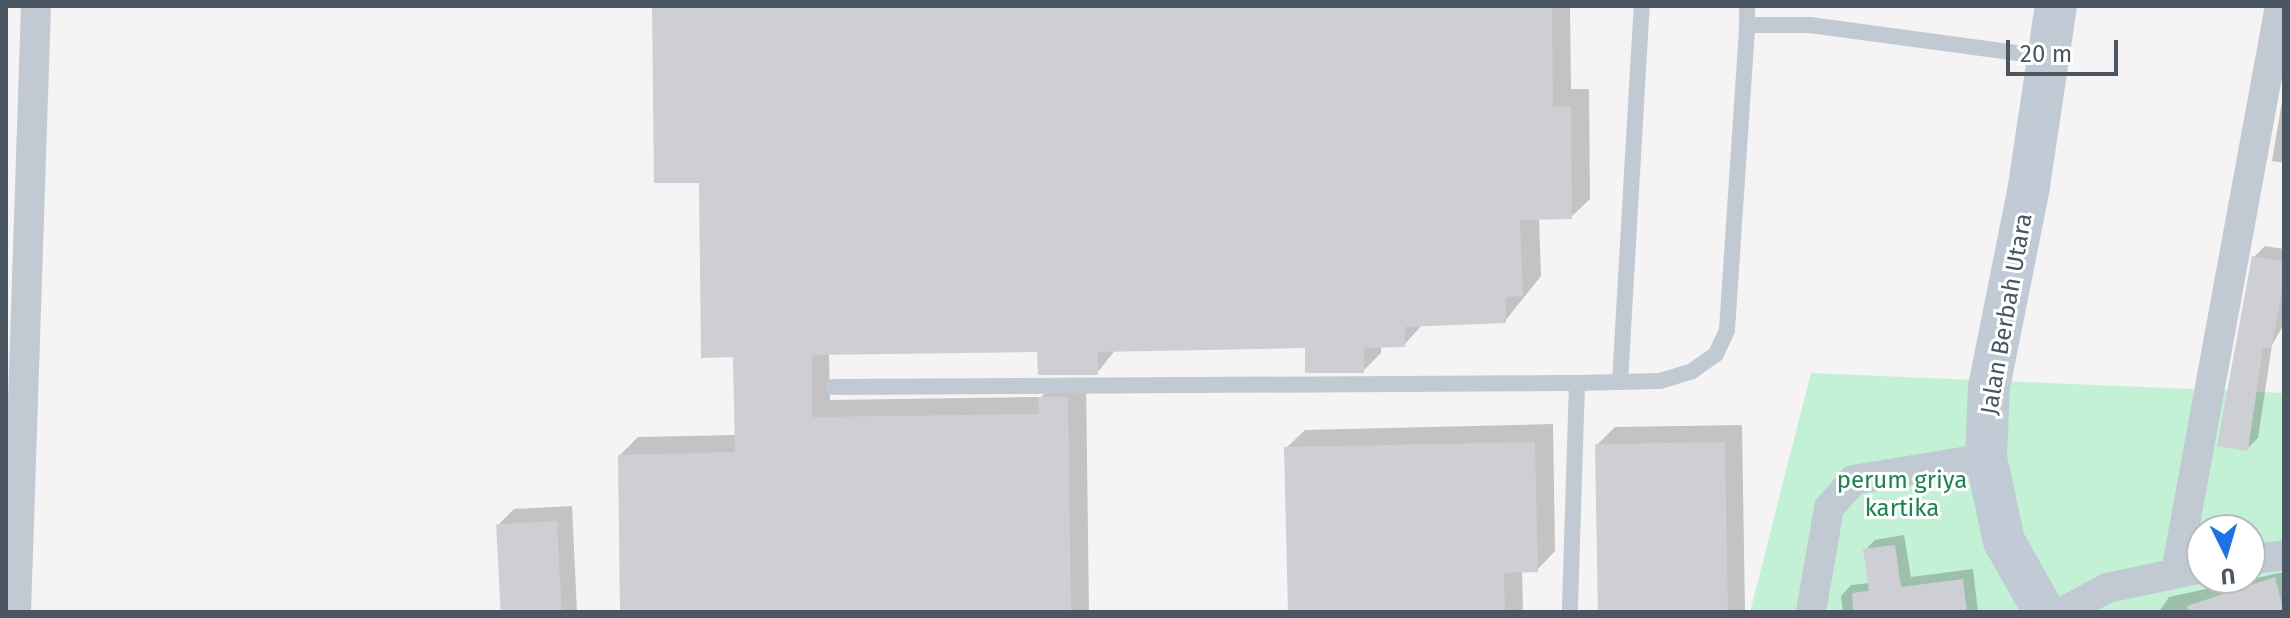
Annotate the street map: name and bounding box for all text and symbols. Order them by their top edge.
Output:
scale bar [2010,24,2122,74]
text: 20 m [2020,40,2072,68]
street label: Jalan Berbah Utara [1975,211,2039,417]
park label: perum griya kartika [1837,467,1967,523]
north arrow [2186,514,2266,594]
text: U [2220,562,2236,590]

